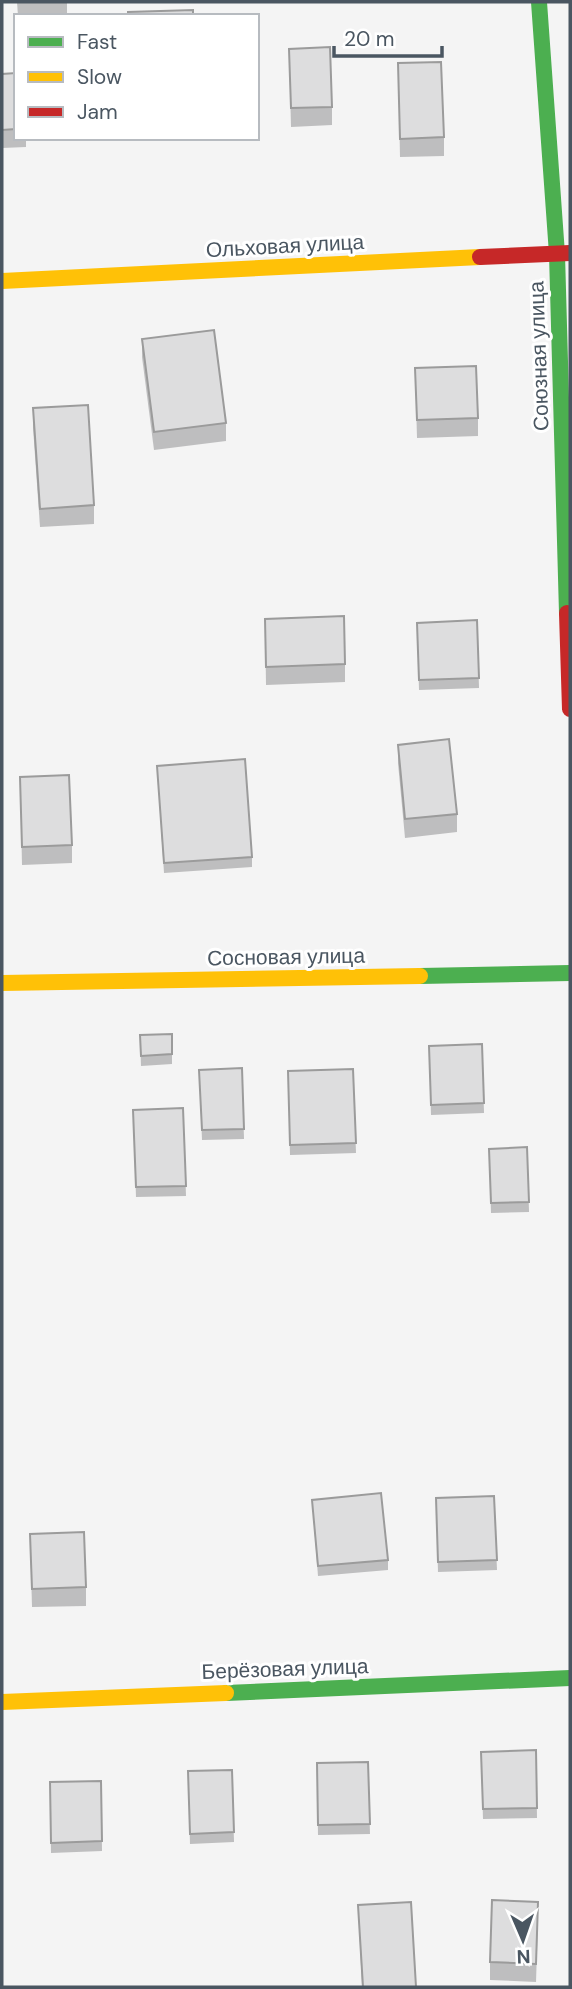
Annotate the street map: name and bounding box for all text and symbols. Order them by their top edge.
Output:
legend [14,14,259,140]
scale bar [334,14,442,58]
text: 20 m [344,25,395,53]
text: Fast [77,28,117,56]
text: Slow [77,63,122,91]
text: Jam [77,98,118,126]
street label: Ольховая улица [205,228,365,264]
street label: Союзная улица [522,280,556,432]
street label: Сосновая улица [207,942,365,972]
street label: Берёзовая улица [201,1652,369,1686]
north arrow [488,1905,558,1975]
text: N [516,1944,531,1969]

